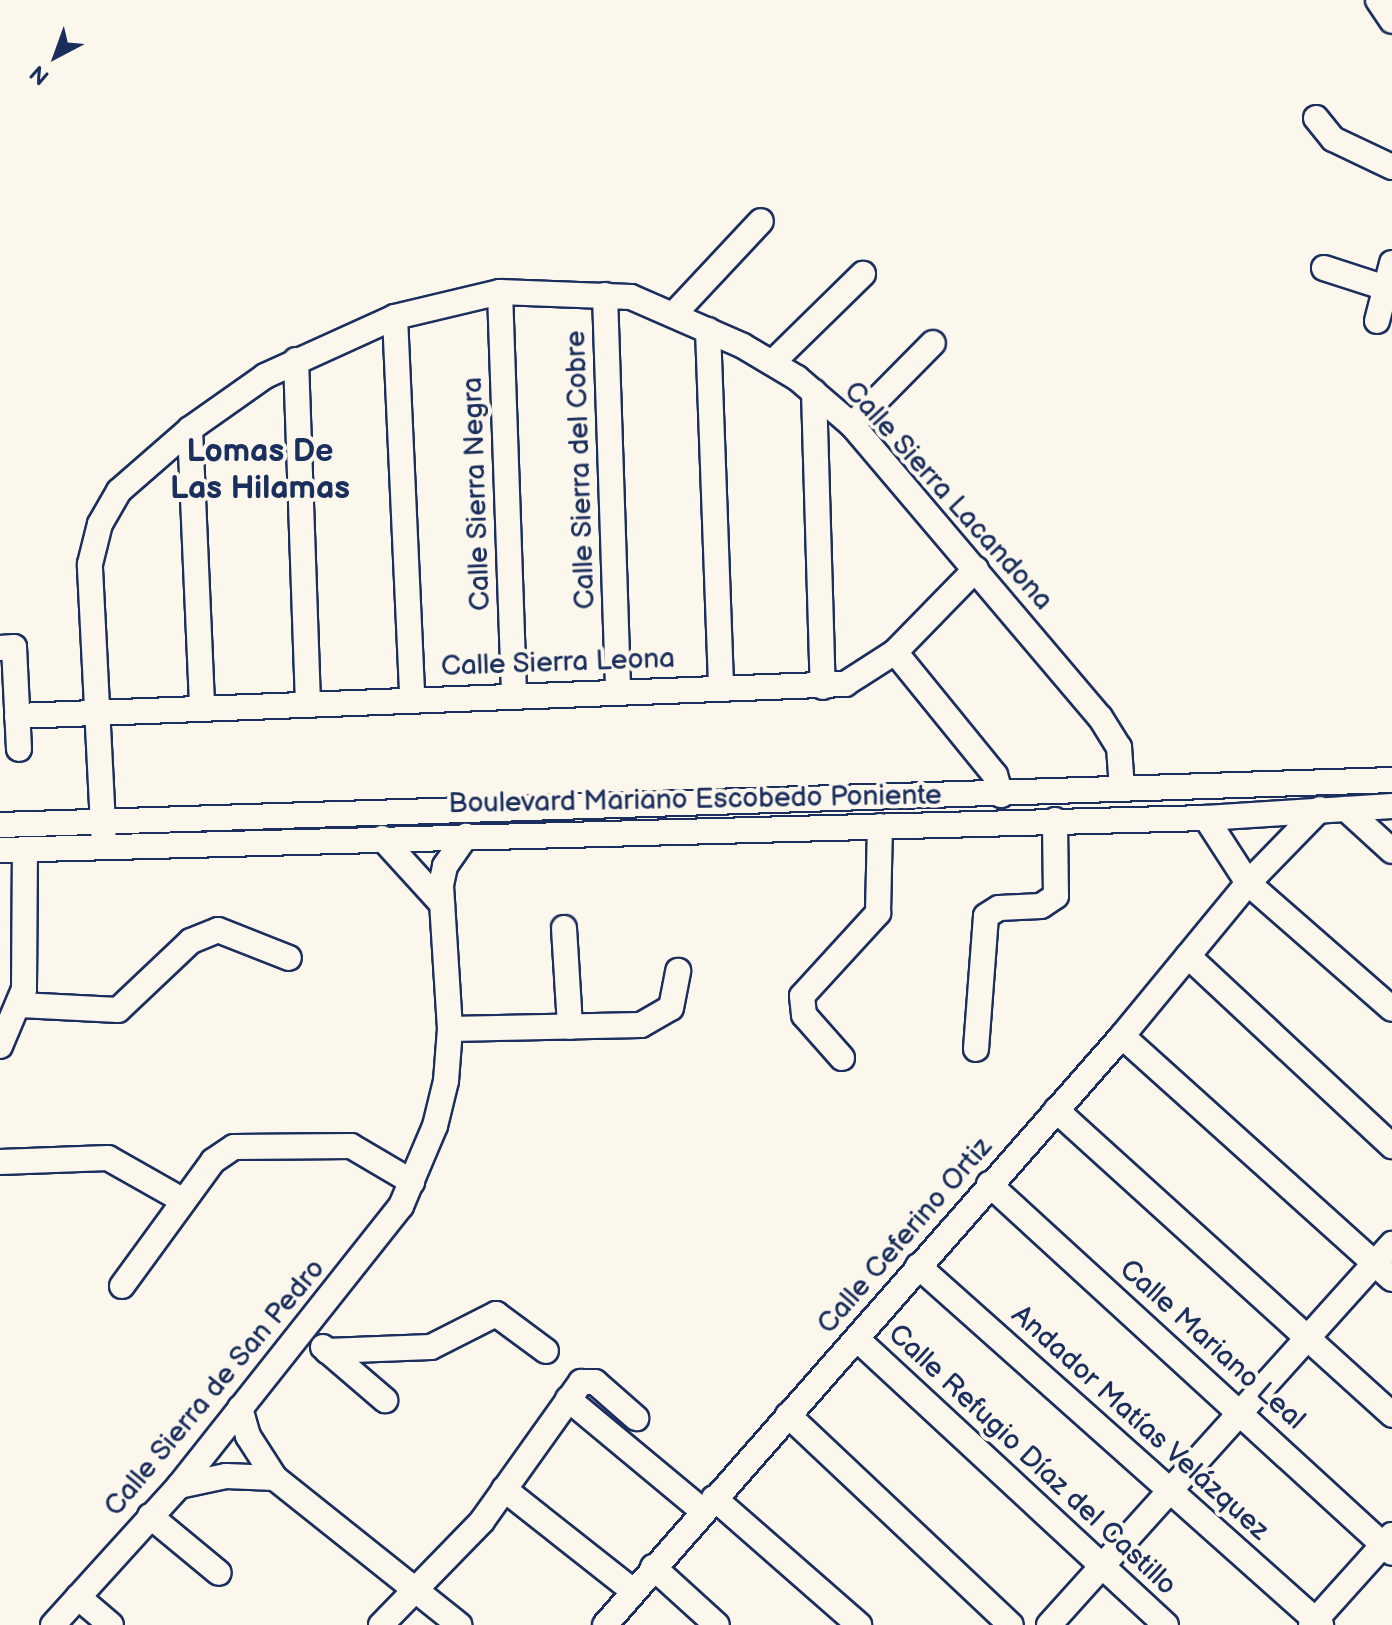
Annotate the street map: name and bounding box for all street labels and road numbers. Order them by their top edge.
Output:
street label: Calle Sierra del Cobre [559,330,603,610]
street label: Calle Sierra Lacandona [836,375,1060,617]
street label: Calle Sierra Negra [456,376,498,612]
street label: Calle Sierra Leona [440,642,676,684]
street label: Boulevard Mariano Escobedo Poniente [448,779,942,821]
street label: Calle Ceferino Ortiz [811,1131,999,1341]
street label: Calle Sierra de San Pedro [97,1252,333,1524]
street label: Calle Mariano Leal [1112,1253,1312,1437]
street label: Andador Matías Velázquez [1004,1298,1276,1548]
street label: Calle Refugio Díaz del Castillo [881,1317,1183,1603]

